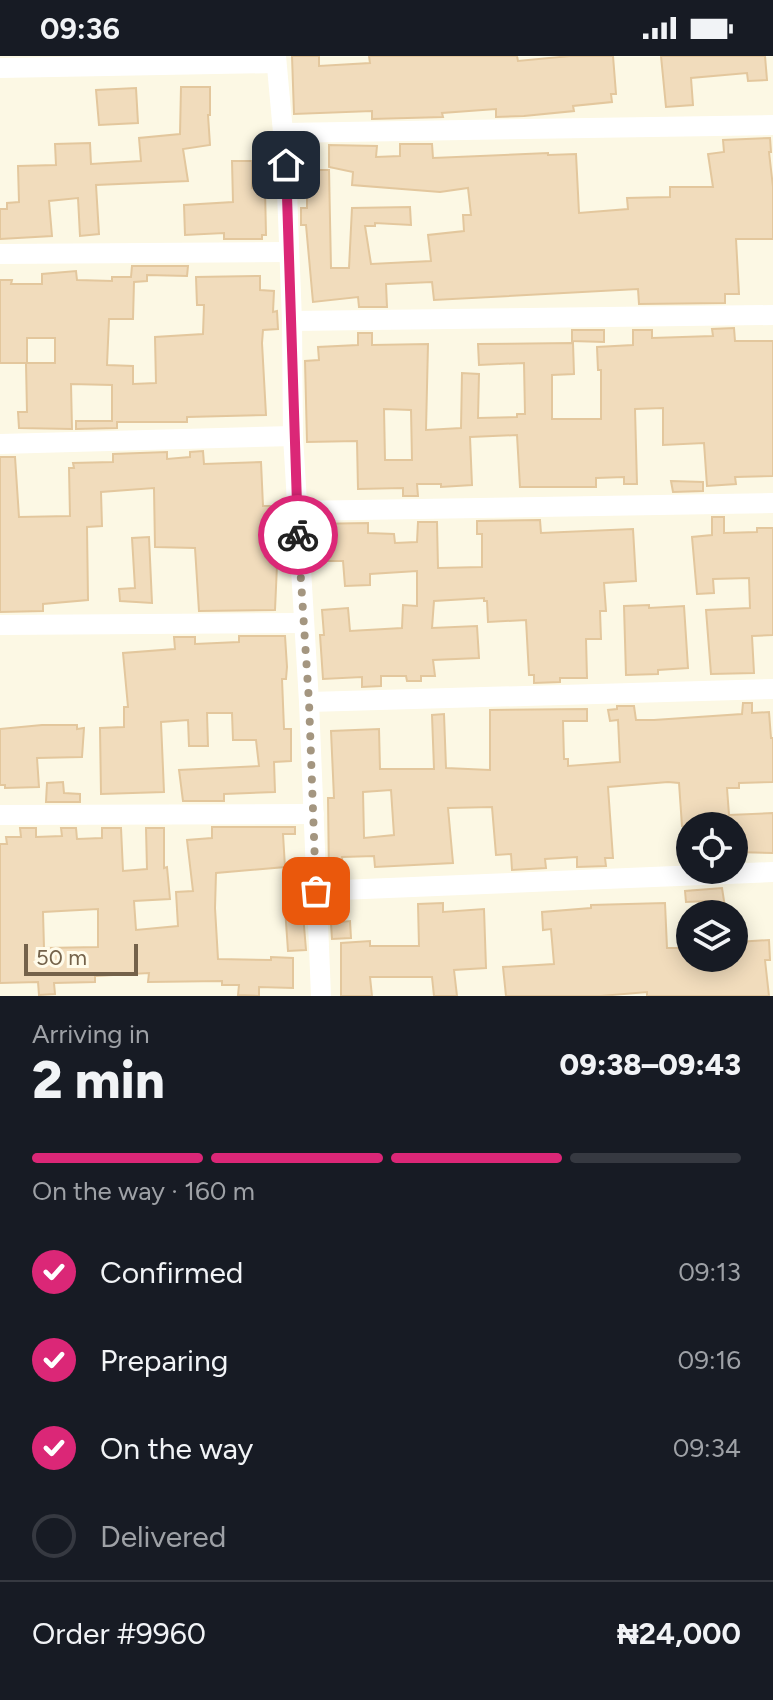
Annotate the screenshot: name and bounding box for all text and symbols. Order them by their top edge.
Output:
text: 09:36 [40,10,120,47]
pin [252,131,320,199]
icon: home [264,143,308,187]
courier [258,495,338,575]
icon: bike [276,513,320,557]
map controls [676,812,748,972]
button: locate [676,812,748,884]
pin [282,857,350,925]
icon: bag [294,869,338,913]
button: layers [676,900,748,972]
scale bar [24,940,138,976]
text: 50 m [36,944,87,971]
text: Arriving in [32,1018,150,1050]
text: 09:38–09:43 [560,1046,741,1083]
text: 2 min [32,1049,165,1111]
text: On the way · 160 m [32,1175,255,1207]
icon: check [32,1250,76,1294]
text: Confirmed [100,1254,243,1291]
text: 09:13 [678,1256,741,1288]
icon: check [32,1338,76,1382]
text: Preparing [100,1342,228,1379]
text: 09:16 [678,1344,741,1376]
icon: check [32,1426,76,1470]
text: On the way [100,1430,253,1467]
text: 09:34 [673,1432,741,1464]
text: Delivered [100,1518,226,1555]
text: Order #9960 [32,1615,206,1652]
text: ₦24,000 [617,1615,741,1652]

